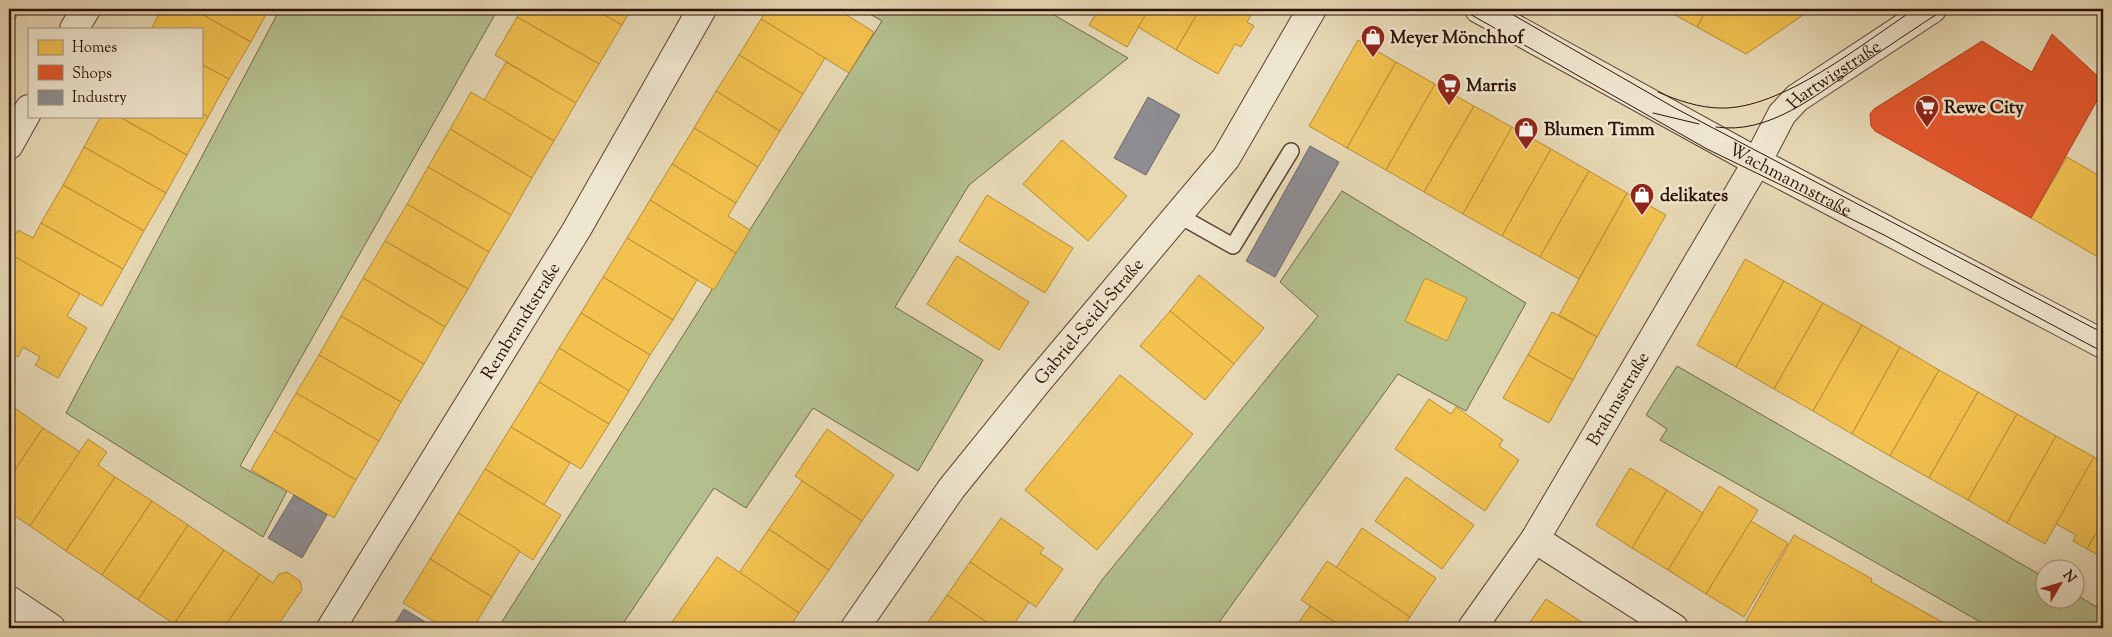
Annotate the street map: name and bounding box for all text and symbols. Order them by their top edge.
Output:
shop icon: Meyer Mönchhof [1360,24,1386,58]
place label: Meyer Mönchhof [1390,26,1525,52]
legend [28,28,202,118]
street label: Hartwigstraße [1781,35,1887,116]
text: Homes [72,38,117,59]
text: Shops [72,64,112,85]
supermarket icon: Marris [1436,72,1462,106]
place label: Marris [1466,74,1516,100]
text: Industry [72,88,127,109]
supermarket icon: Rewe City [1914,94,1940,128]
place label: Rewe City [1944,96,2024,122]
shop icon: Blumen Timm [1513,116,1539,150]
place label: Blumen Timm [1544,118,1655,144]
street label: Wachmannstraße [1723,138,1856,225]
shop icon: delikates [1629,182,1655,216]
place label: delikates [1660,184,1728,210]
street label: Gabriel-Seidl-Straße [1029,253,1151,392]
street label: Rembrandtstraße [476,258,568,385]
street label: Brahmsstraße [1582,348,1657,451]
north arrow [2034,560,2084,610]
text: N [2057,567,2080,588]

